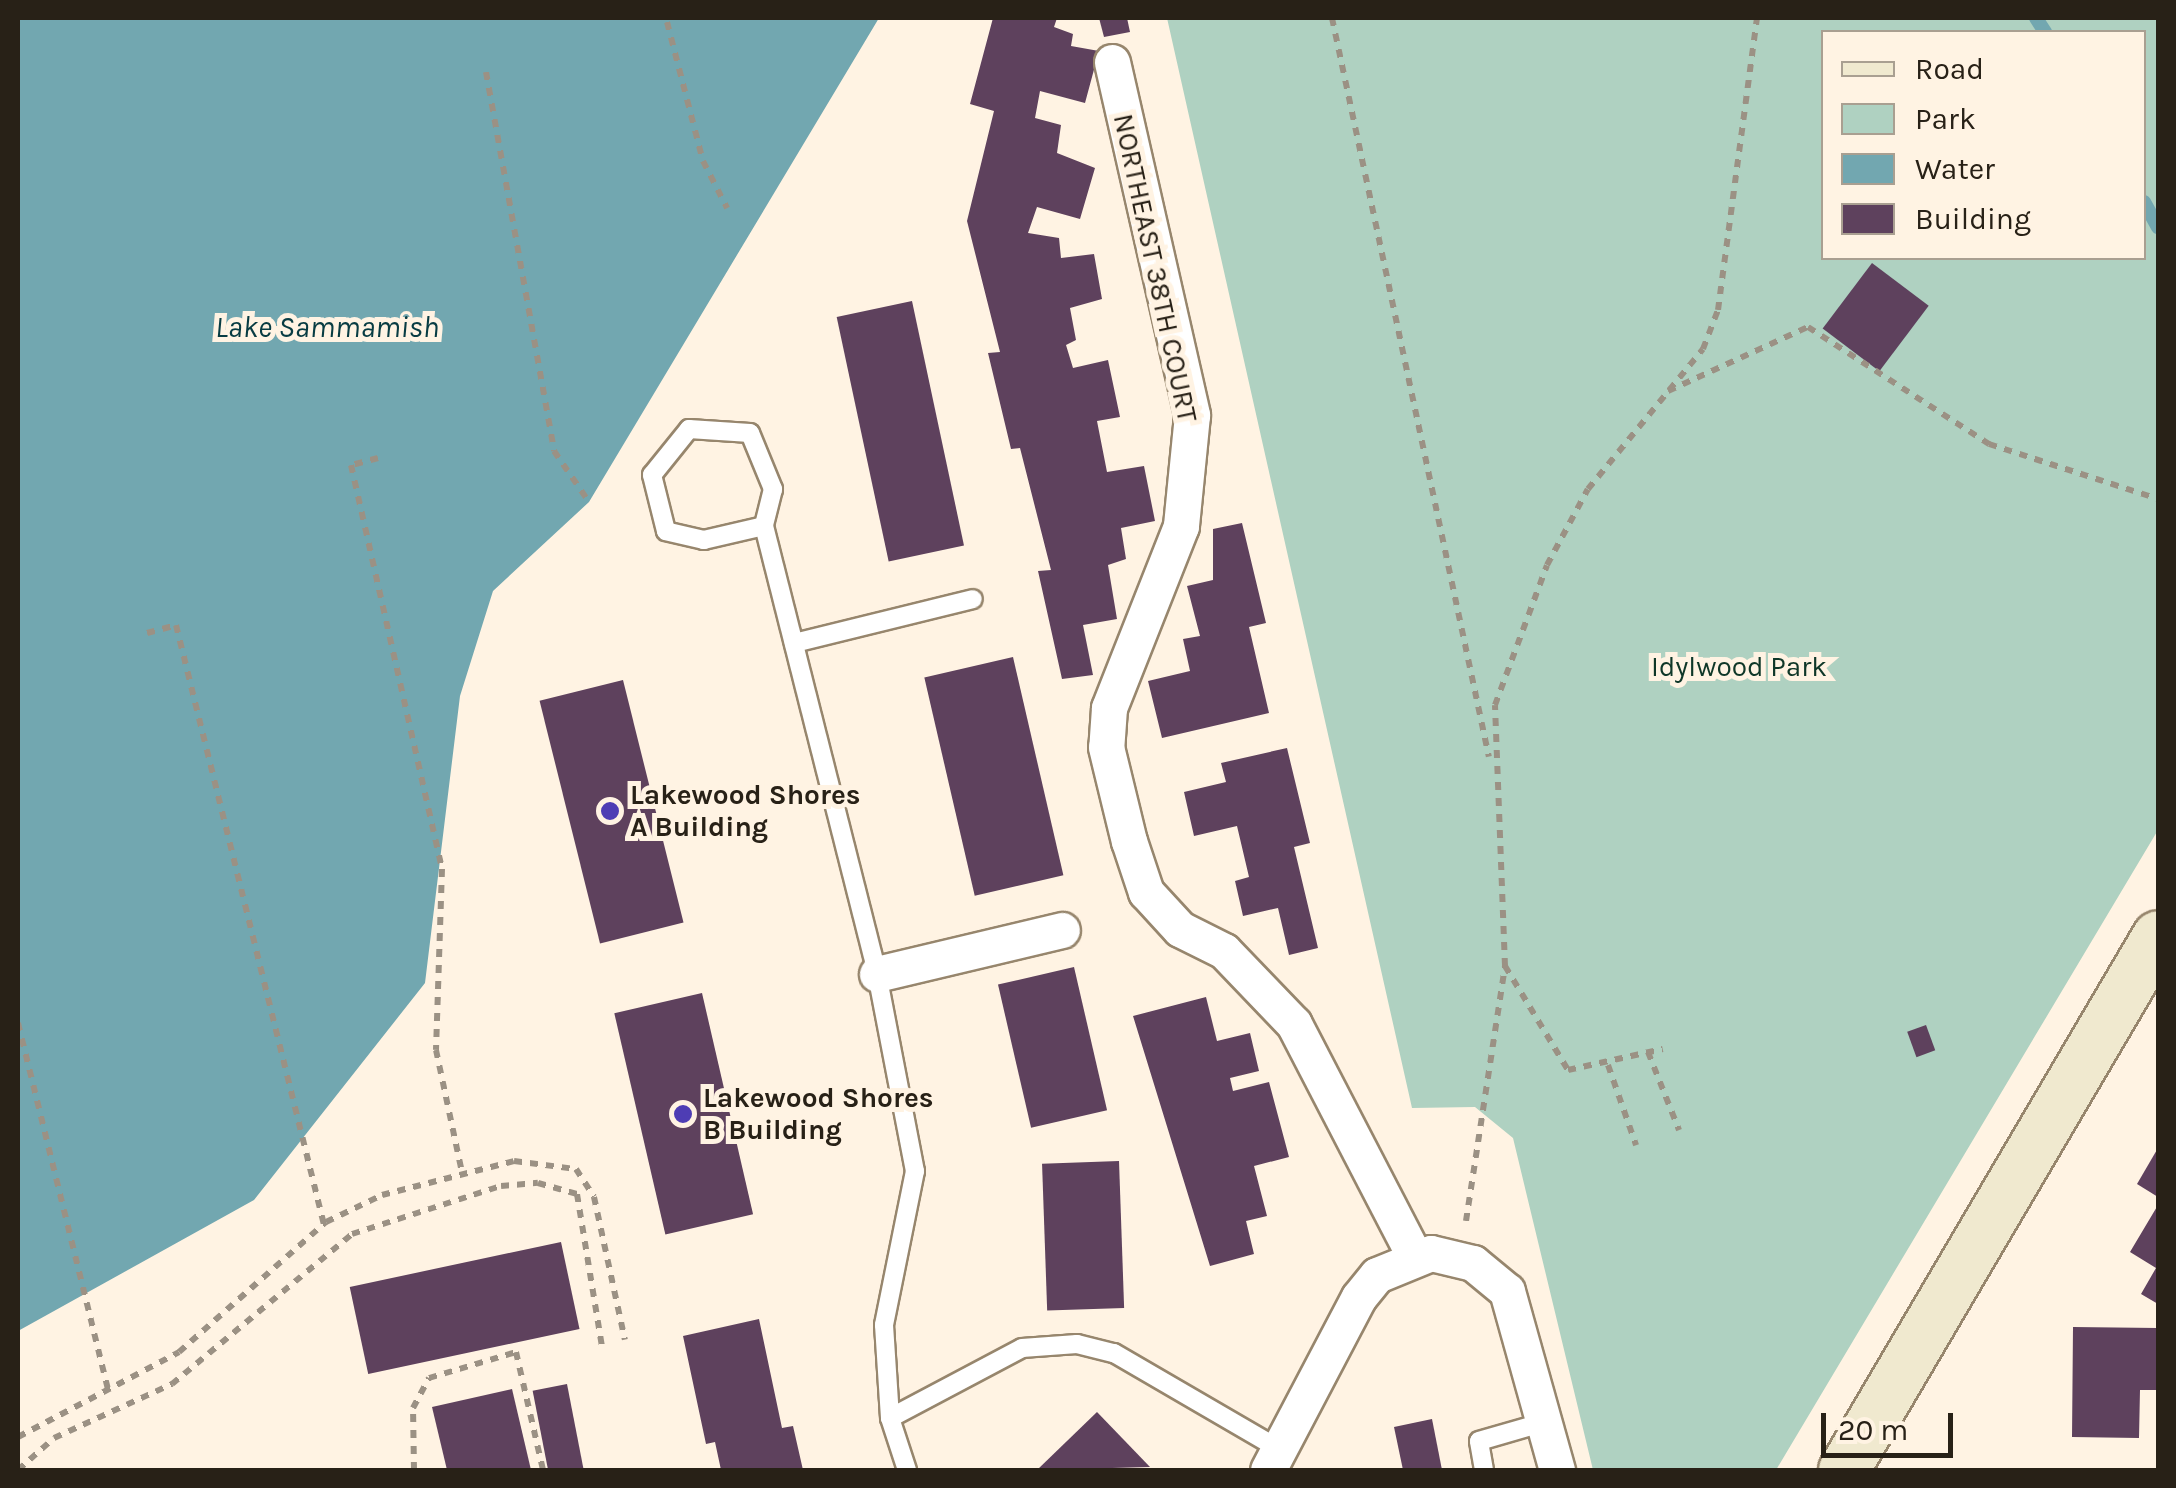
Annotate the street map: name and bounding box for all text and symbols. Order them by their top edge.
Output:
legend [1821,30,2146,260]
text: Road [1915,51,1984,87]
text: Park [1915,101,1976,137]
street label: NORTHEAST 38TH COURT [1106,111,1204,425]
text: Water [1915,151,1995,187]
text: Building [1915,201,2031,237]
water label: Lake Sammamish [215,309,439,345]
park label: Idylwood Park [1651,650,1827,684]
place label: Lakewood Shores A Building [630,778,861,844]
marker: Lakewood Shores A Building [599,800,621,822]
place label: Lakewood Shores B Building [703,1081,934,1147]
marker: Lakewood Shores B Building [672,1103,694,1125]
scale bar [1826,1393,1958,1455]
text: 20 m [1838,1412,1908,1448]

